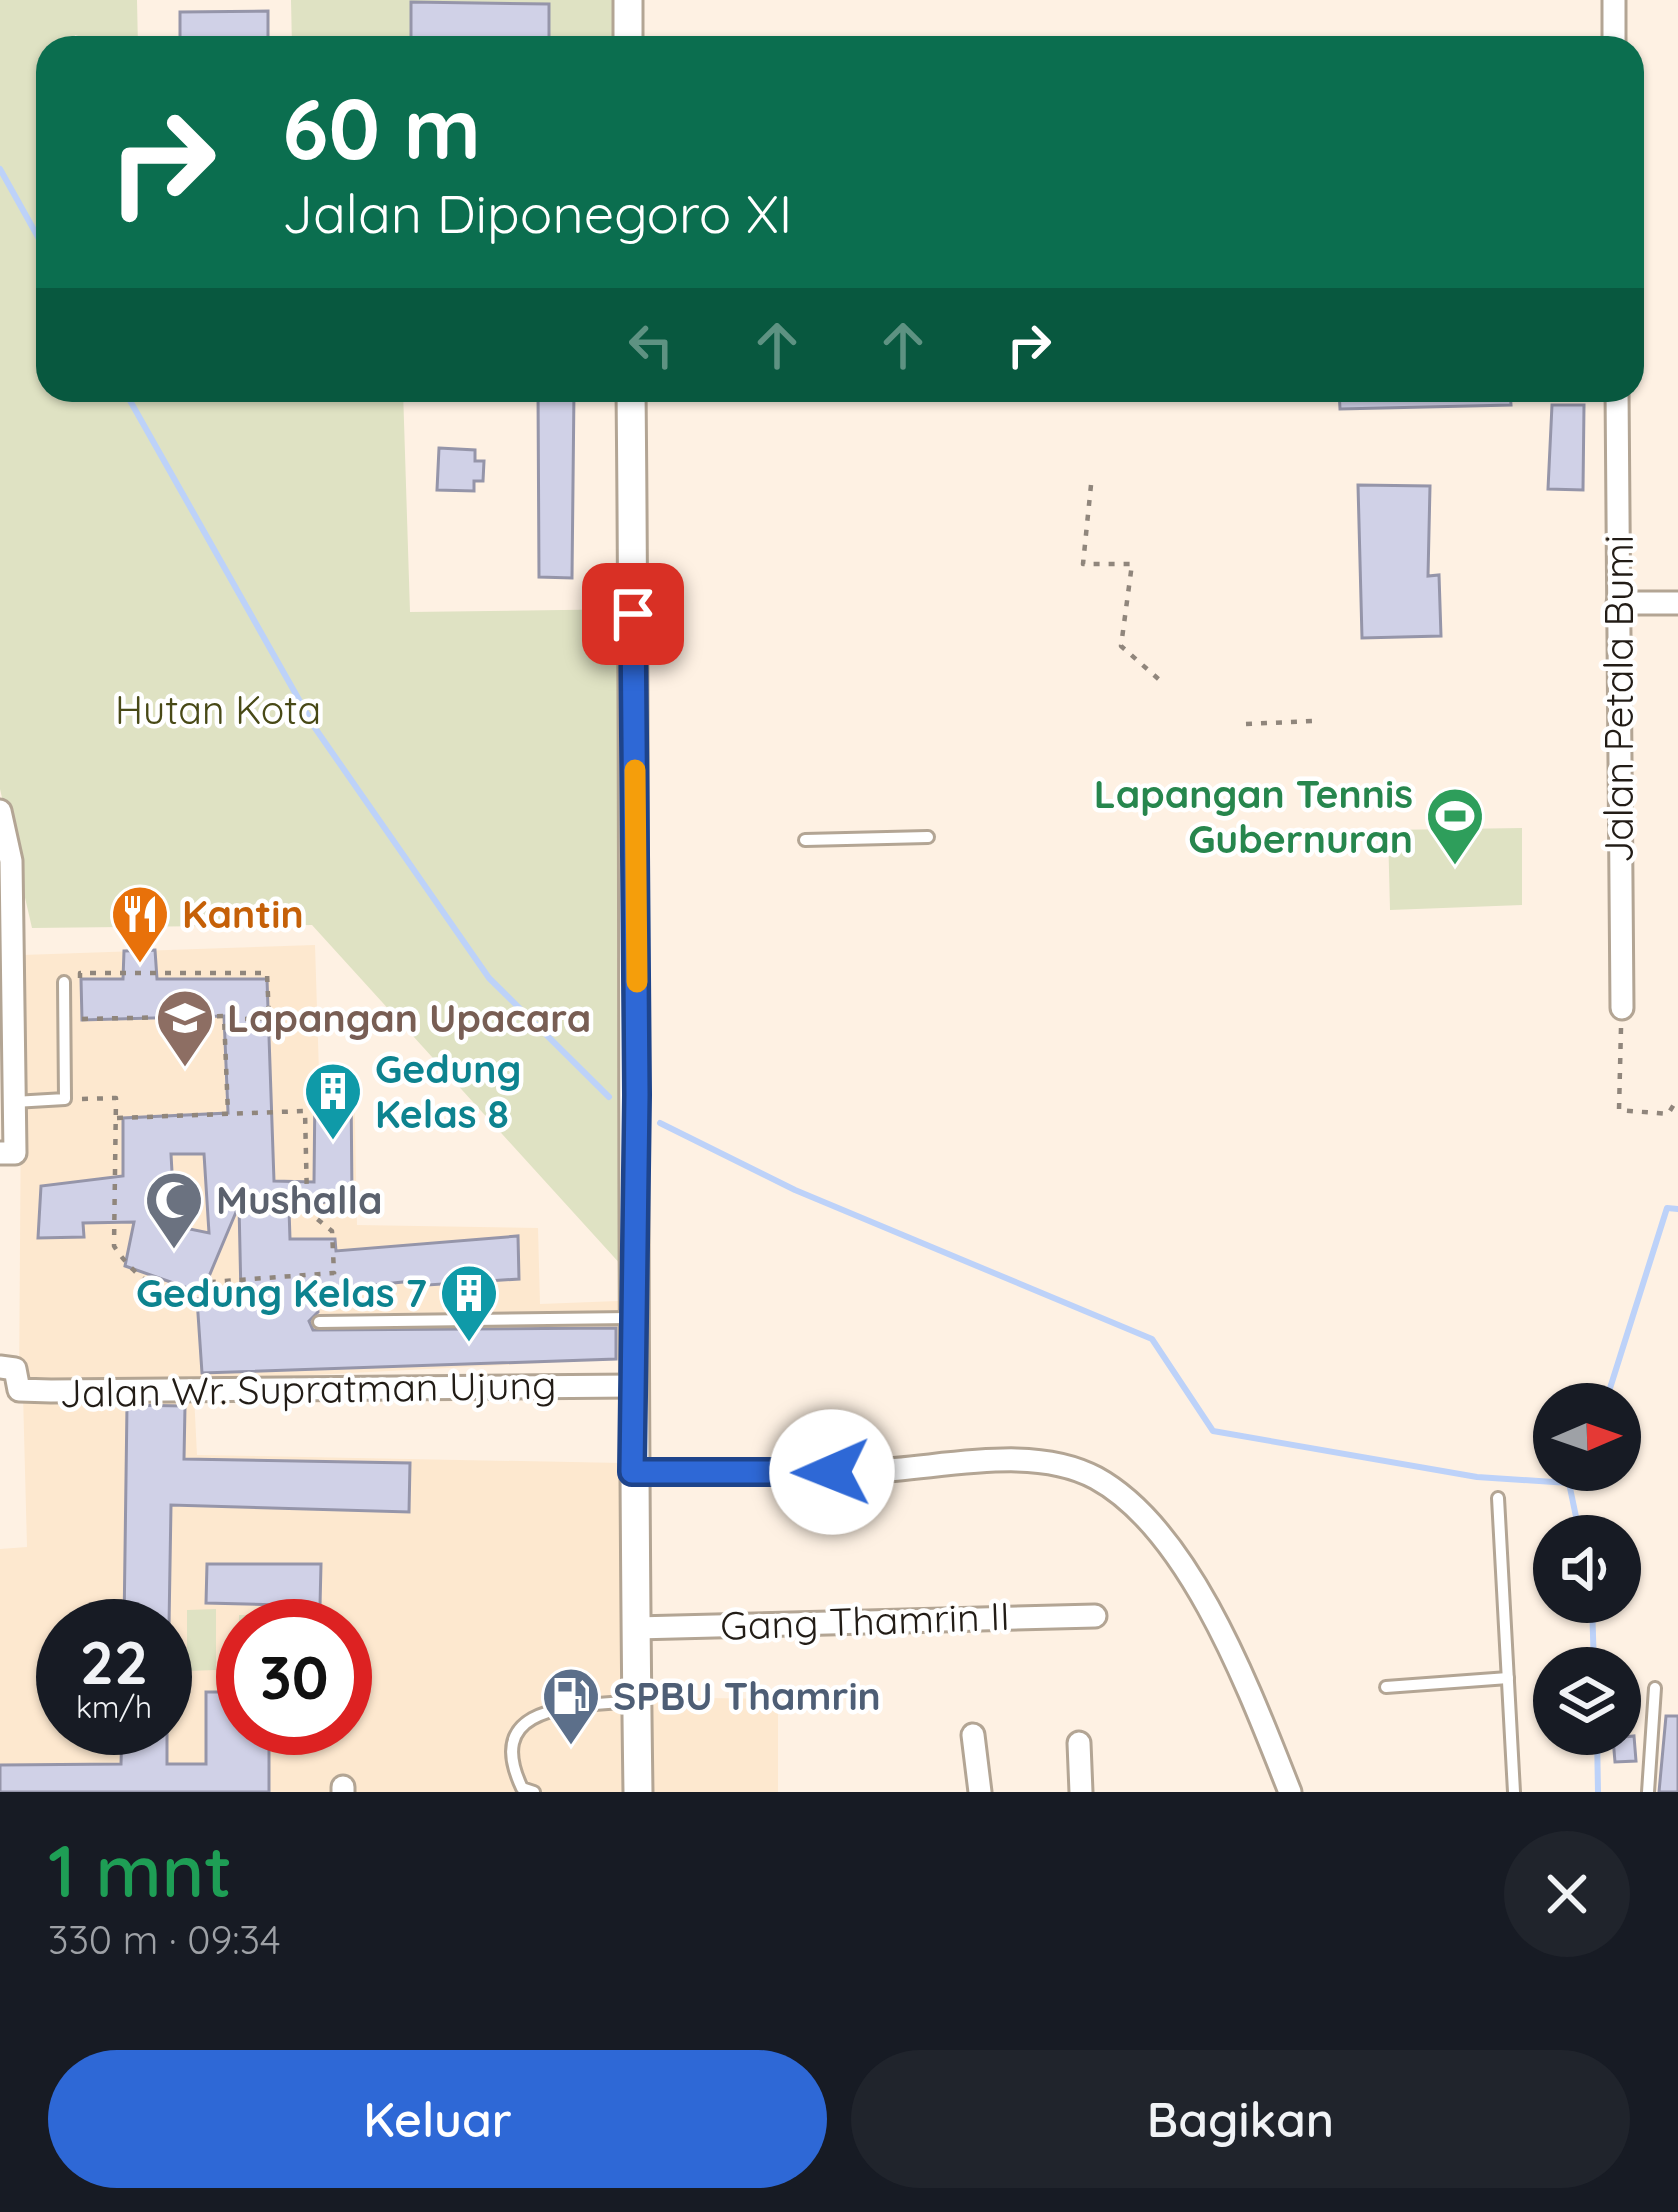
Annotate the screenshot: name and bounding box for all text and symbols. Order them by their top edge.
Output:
text: 60 m [282,75,481,180]
icon: right [84,84,240,240]
text: Jalan Diponegoro XI [282,179,792,247]
icon: left [618,312,684,378]
icon: ahead [744,312,810,378]
icon: ahead [870,312,936,378]
icon: right [996,312,1062,378]
street label: Jalan Petala Bumi [1594,535,1643,863]
pin [582,563,684,665]
icon: arrive [600,581,666,647]
park label: Hutan Kota [115,685,321,734]
place label: Lapangan Tennis Gubernuran [1094,769,1413,863]
sports icon: Lapangan Tennis Gubernuran [1424,785,1486,867]
restaurant icon: Kantin [109,883,171,965]
place label: Kantin [182,889,304,938]
school or university icon: Lapangan Upacara [154,987,216,1069]
place label: Lapangan Upacara [227,993,591,1042]
place label: Gedung Kelas 8 [375,1044,521,1138]
building icon: Gedung Kelas 8 [302,1060,364,1142]
mosque icon: Mushalla [143,1169,205,1251]
place label: Mushalla [216,1175,383,1224]
building icon: Gedung Kelas 7 [438,1262,500,1344]
place label: Gedung Kelas 7 [136,1268,427,1317]
street label: Jalan Wr. Supratman Ujung [59,1360,557,1417]
north arrow [1533,1383,1641,1491]
map controls [1533,1383,1641,1755]
position arrow [769,1409,895,1535]
button: sound [1533,1515,1641,1623]
street label: Gang Thamrin II [719,1591,1011,1650]
speed limit sign: 30 [216,1599,372,1755]
text: 22 [80,1624,148,1699]
button: layers [1533,1647,1641,1755]
fuel station icon: SPBU Thamrin [540,1665,602,1747]
place label: SPBU Thamrin [613,1671,881,1720]
text: km/h [76,1688,152,1726]
text: 1 mnt [48,1825,232,1915]
button: close [1504,1831,1630,1957]
text: 330 m · 09:34 [48,1915,280,1964]
button: Keluar [48,2050,827,2188]
button: Bagikan [851,2050,1630,2188]

